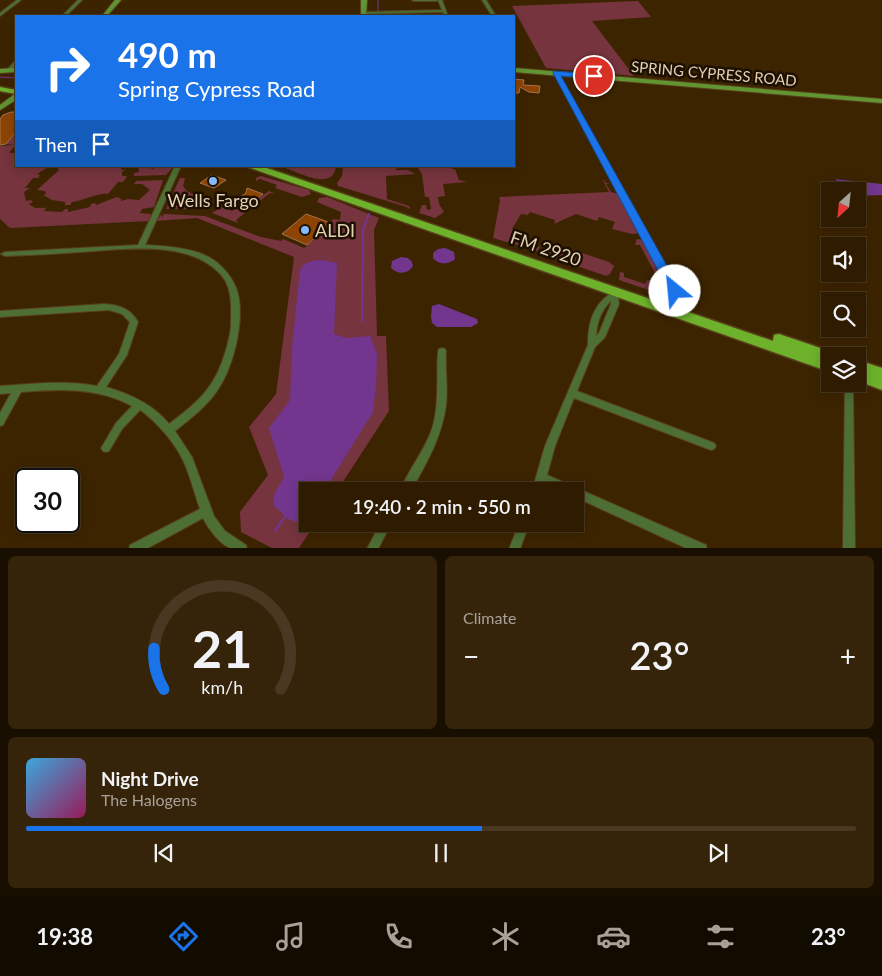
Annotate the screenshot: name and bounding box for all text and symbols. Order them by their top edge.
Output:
text: 490 m [118,33,217,75]
icon: right [35,35,100,100]
pin [573,55,615,97]
street label: SPRING CYPRESS ROAD [630,57,798,89]
icon: arrive [580,62,608,90]
text: Spring Cypress Road [118,75,315,102]
icon: arrive [87,130,115,158]
text: Then [35,133,77,156]
marker: Wells Fargo [207,175,219,187]
north arrow [821,182,866,228]
map controls [821,182,866,392]
place label: Wells Fargo [167,189,259,211]
place label: ALDI [315,219,355,241]
marker: ALDI [299,224,311,236]
street label: FM 2920 [508,226,584,270]
button: sound [821,237,866,282]
position arrow [648,264,700,316]
button: search [821,292,866,337]
button: layers [821,347,866,392]
speed limit sign: 30 [15,468,80,533]
text: 19:40 · 2 min · 550 m [352,495,531,518]
text: Climate [463,608,516,627]
text: 21 [192,617,253,679]
text: 23° [630,632,689,678]
text: − [463,639,479,673]
text: + [840,639,856,673]
text: km/h [202,676,243,698]
text: Night Drive [101,767,199,790]
text: The Halogens [101,790,197,809]
icon: previous [150,839,178,867]
icon: pause [427,839,455,867]
icon: next [704,839,732,867]
icon: directions [166,919,201,954]
icon: music [273,919,308,954]
icon: phone [381,919,416,954]
icon: climate [488,919,523,954]
icon: car [596,919,631,954]
icon: filters [703,919,738,954]
text: 19:38 [36,923,93,950]
text: 23° [811,923,846,950]

